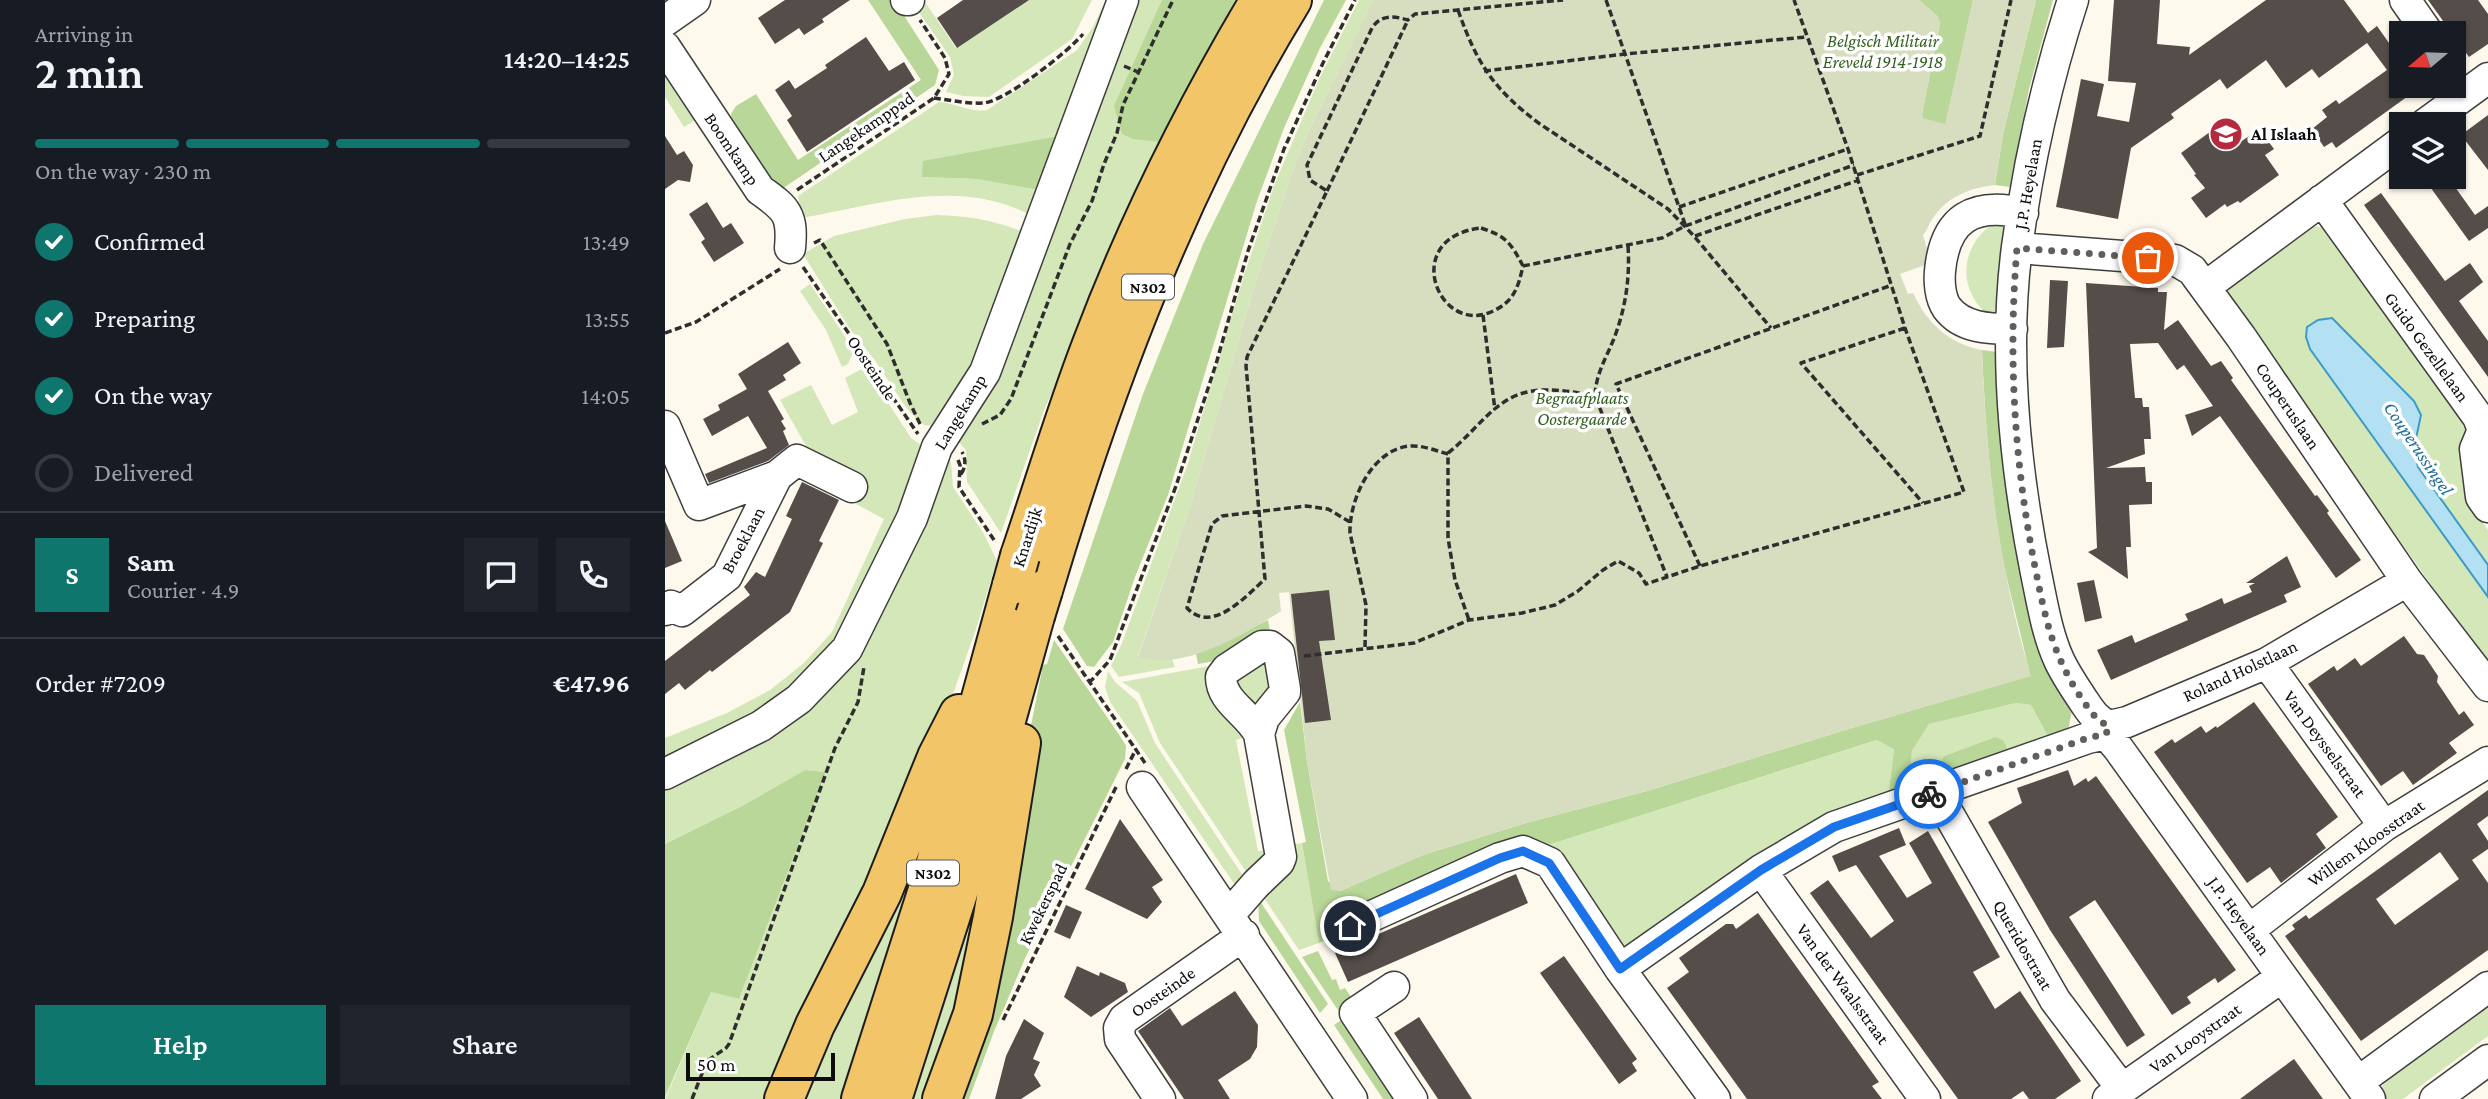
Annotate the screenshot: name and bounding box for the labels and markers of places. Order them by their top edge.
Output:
school or university icon: Al Islaah [2207,115,2245,153]
place label: Al Islaah [2250,124,2318,144]
pin [2118,228,2178,288]
pin [1320,896,1380,956]

